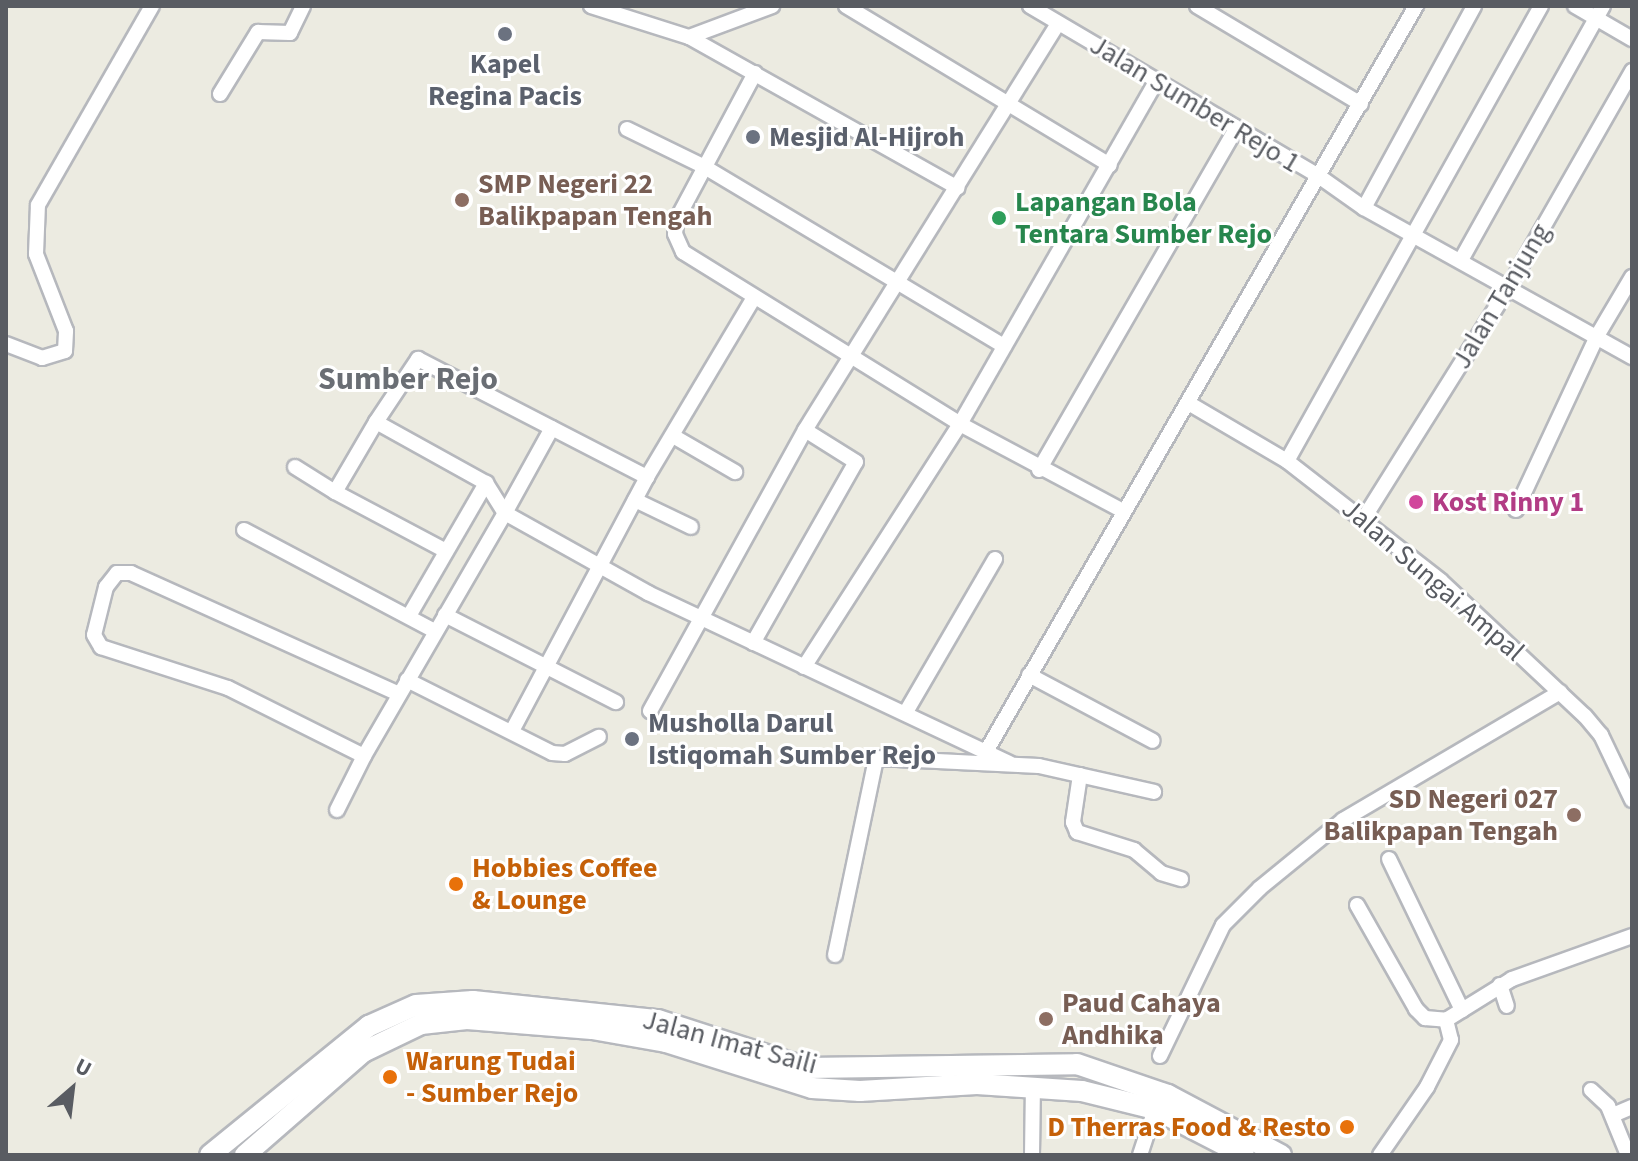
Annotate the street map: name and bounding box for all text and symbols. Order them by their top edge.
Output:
marker: Kapel Regina Pacis [496,25,514,43]
street label: Jalan Sumber Rejo 1 [1084,28,1306,180]
place label: Kapel Regina Pacis [428,47,582,113]
place label: Mesjid Al-Hijroh [769,120,965,154]
marker: Mesjid Al-Hijroh [744,128,762,146]
place label: SMP Negeri 22 Balikpapan Tengah [478,167,712,233]
place label: Lapangan Bola Tentara Sumber Rejo [1015,185,1272,251]
marker: SMP Negeri 22 Balikpapan Tengah [453,191,471,209]
marker: Lapangan Bola Tentara Sumber Rejo [990,209,1008,227]
street label: Jalan Tanjung [1444,217,1558,375]
district label: Sumber Rejo [318,360,498,398]
place label: Kost Rinny 1 [1432,485,1584,519]
street label: Jalan Sungai Ampal [1335,492,1531,668]
marker: Kost Rinny 1 [1407,493,1425,511]
place label: Musholla Darul Istiqomah Sumber Rejo [648,706,936,772]
marker: Musholla Darul Istiqomah Sumber Rejo [623,730,641,748]
place label: SD Negeri 027 Balikpapan Tengah [1324,782,1558,848]
marker: SD Negeri 027 Balikpapan Tengah [1565,806,1583,824]
place label: Hobbies Coffee & Lounge [472,851,658,917]
marker: Hobbies Coffee & Lounge [447,875,465,893]
place label: Paud Cahaya Andhika [1062,986,1221,1052]
street label: Jalan Imat Saili [639,1003,821,1081]
marker: Paud Cahaya Andhika [1037,1010,1055,1028]
place label: Warung Tudai - Sumber Rejo [406,1044,578,1110]
north arrow [32,1049,112,1129]
text: U [69,1050,97,1085]
marker: Warung Tudai - Sumber Rejo [381,1068,399,1086]
place label: D Therras Food & Resto [1047,1110,1331,1144]
marker: D Therras Food & Resto [1338,1118,1356,1136]

